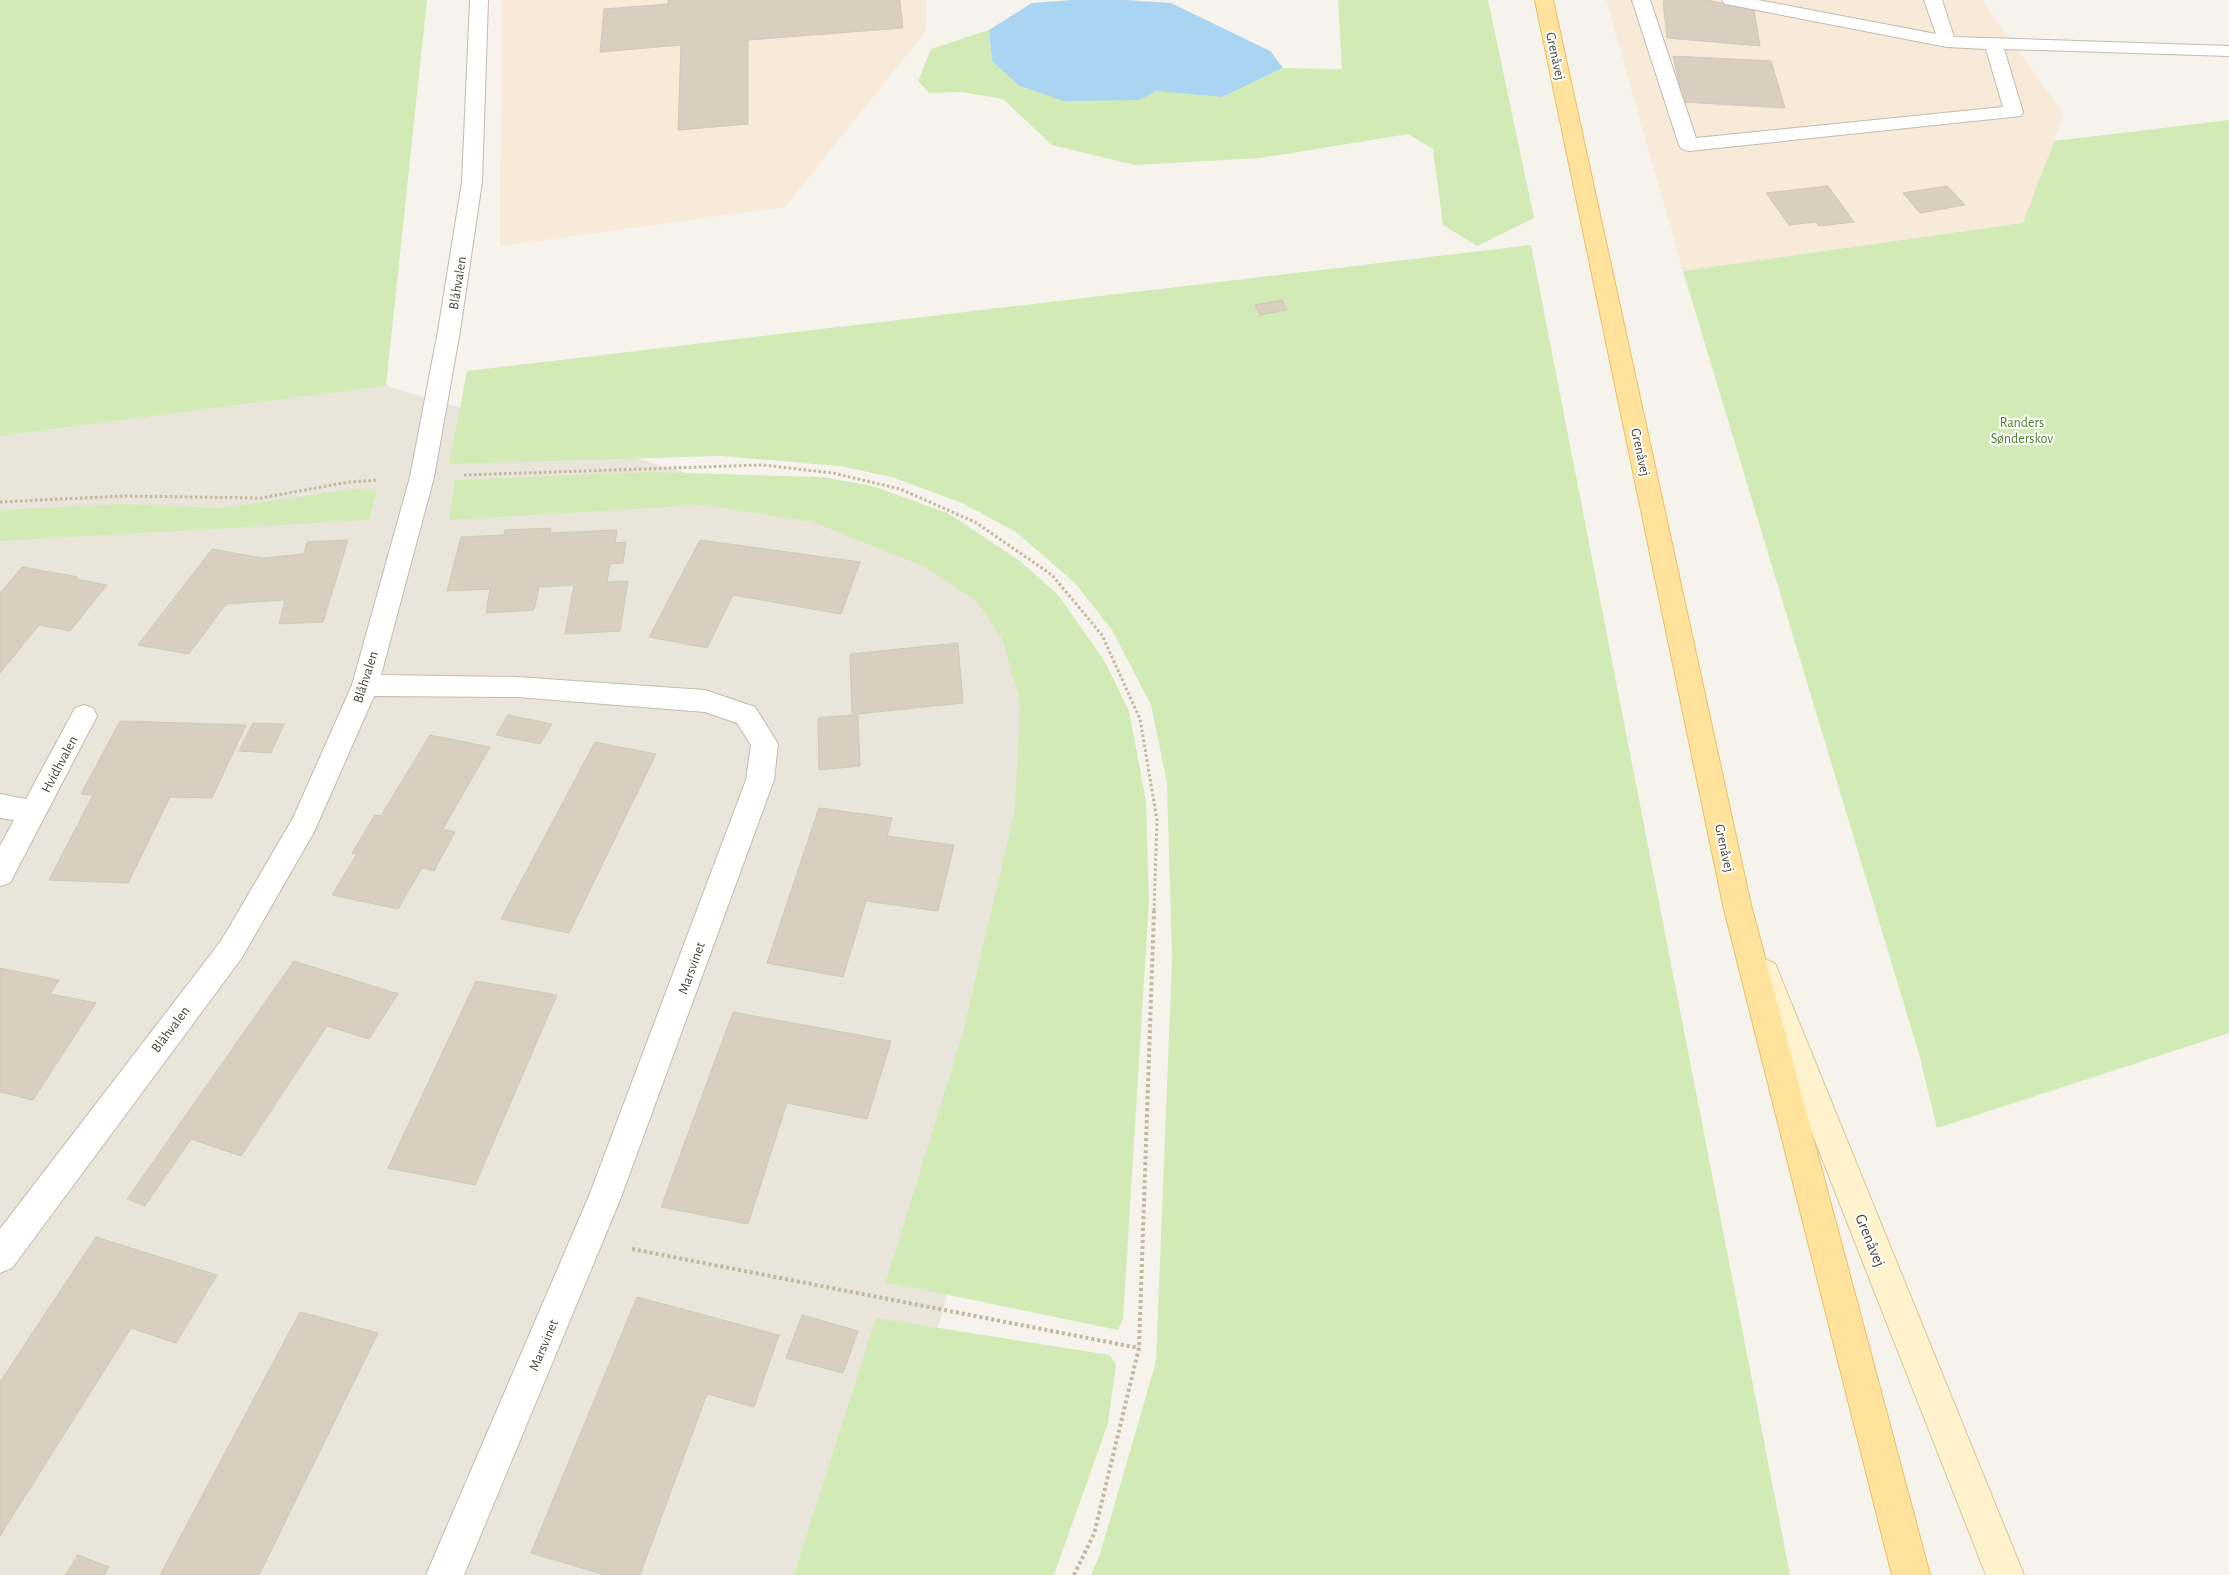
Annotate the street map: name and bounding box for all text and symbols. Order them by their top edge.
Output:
street label: Grenåvej [1543,31,1567,81]
street label: Blåhvalen [447,256,469,311]
park label: Randers Sønderskov [1991,416,2053,446]
street label: Grenåvej [1628,427,1652,477]
street label: Blåhvalen [351,650,381,705]
street label: Hvidhvalen [39,734,81,795]
street label: Grenåvej [1712,823,1736,873]
street label: Marsvinet [676,940,708,996]
street label: Blåhvalen [149,1004,193,1055]
street label: Grenåvej [1851,1212,1888,1269]
street label: Marsvinet [527,1317,561,1373]

